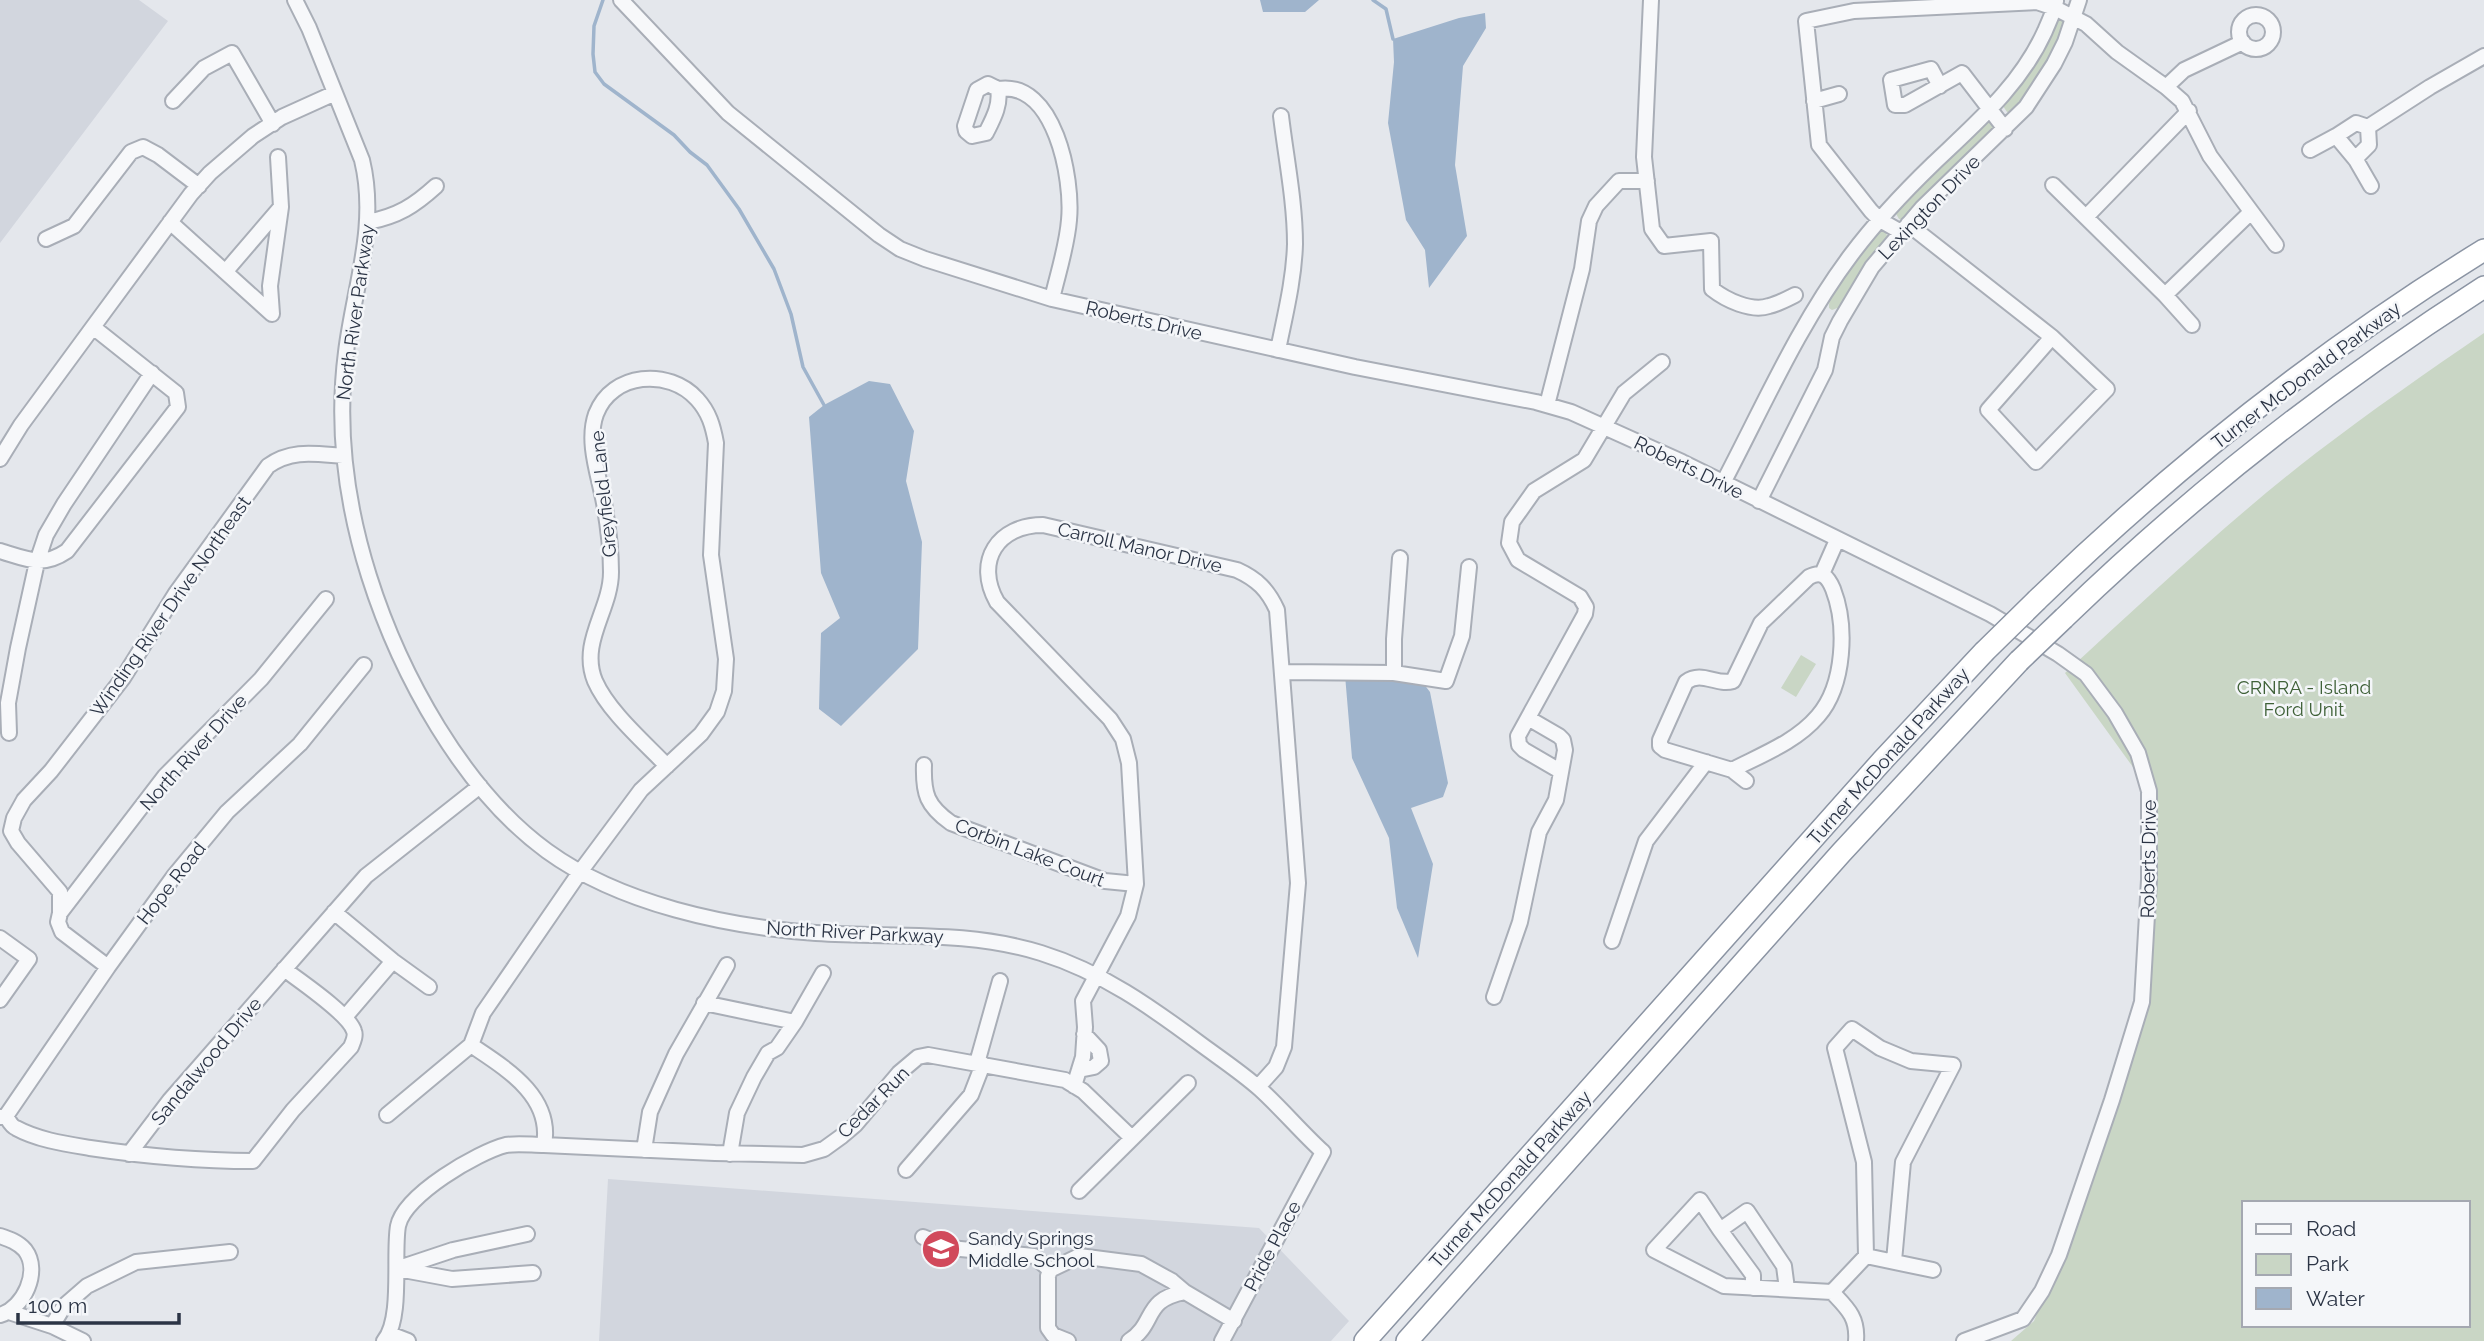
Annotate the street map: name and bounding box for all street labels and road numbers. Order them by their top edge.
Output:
street label: Lexington Drive [1874,150,1984,264]
street label: North River Parkway [332,223,378,401]
street label: Roberts Drive [1084,296,1204,344]
street label: Turner McDonald Parkway [2207,297,2405,453]
street label: Greyfield Lane [585,430,621,558]
street label: Roberts Drive [1631,431,1747,503]
street label: Winding River Drive Northeast [85,491,255,721]
street label: Carroll Manor Drive [1056,517,1224,577]
street label: Turner McDonald Parkway [1803,663,1973,849]
street label: North River Drive [135,689,251,815]
street label: Roberts Drive [2136,799,2160,919]
street label: Corbin Lake Court [952,813,1108,891]
street label: Hope Road [132,837,210,929]
street label: North River Parkway [766,916,944,948]
street label: Sandalwood Drive [146,993,266,1129]
street label: Cedar Run [833,1062,913,1142]
street label: Turner McDonald Parkway [1425,1086,1595,1272]
street label: Pride Place [1239,1197,1305,1295]

